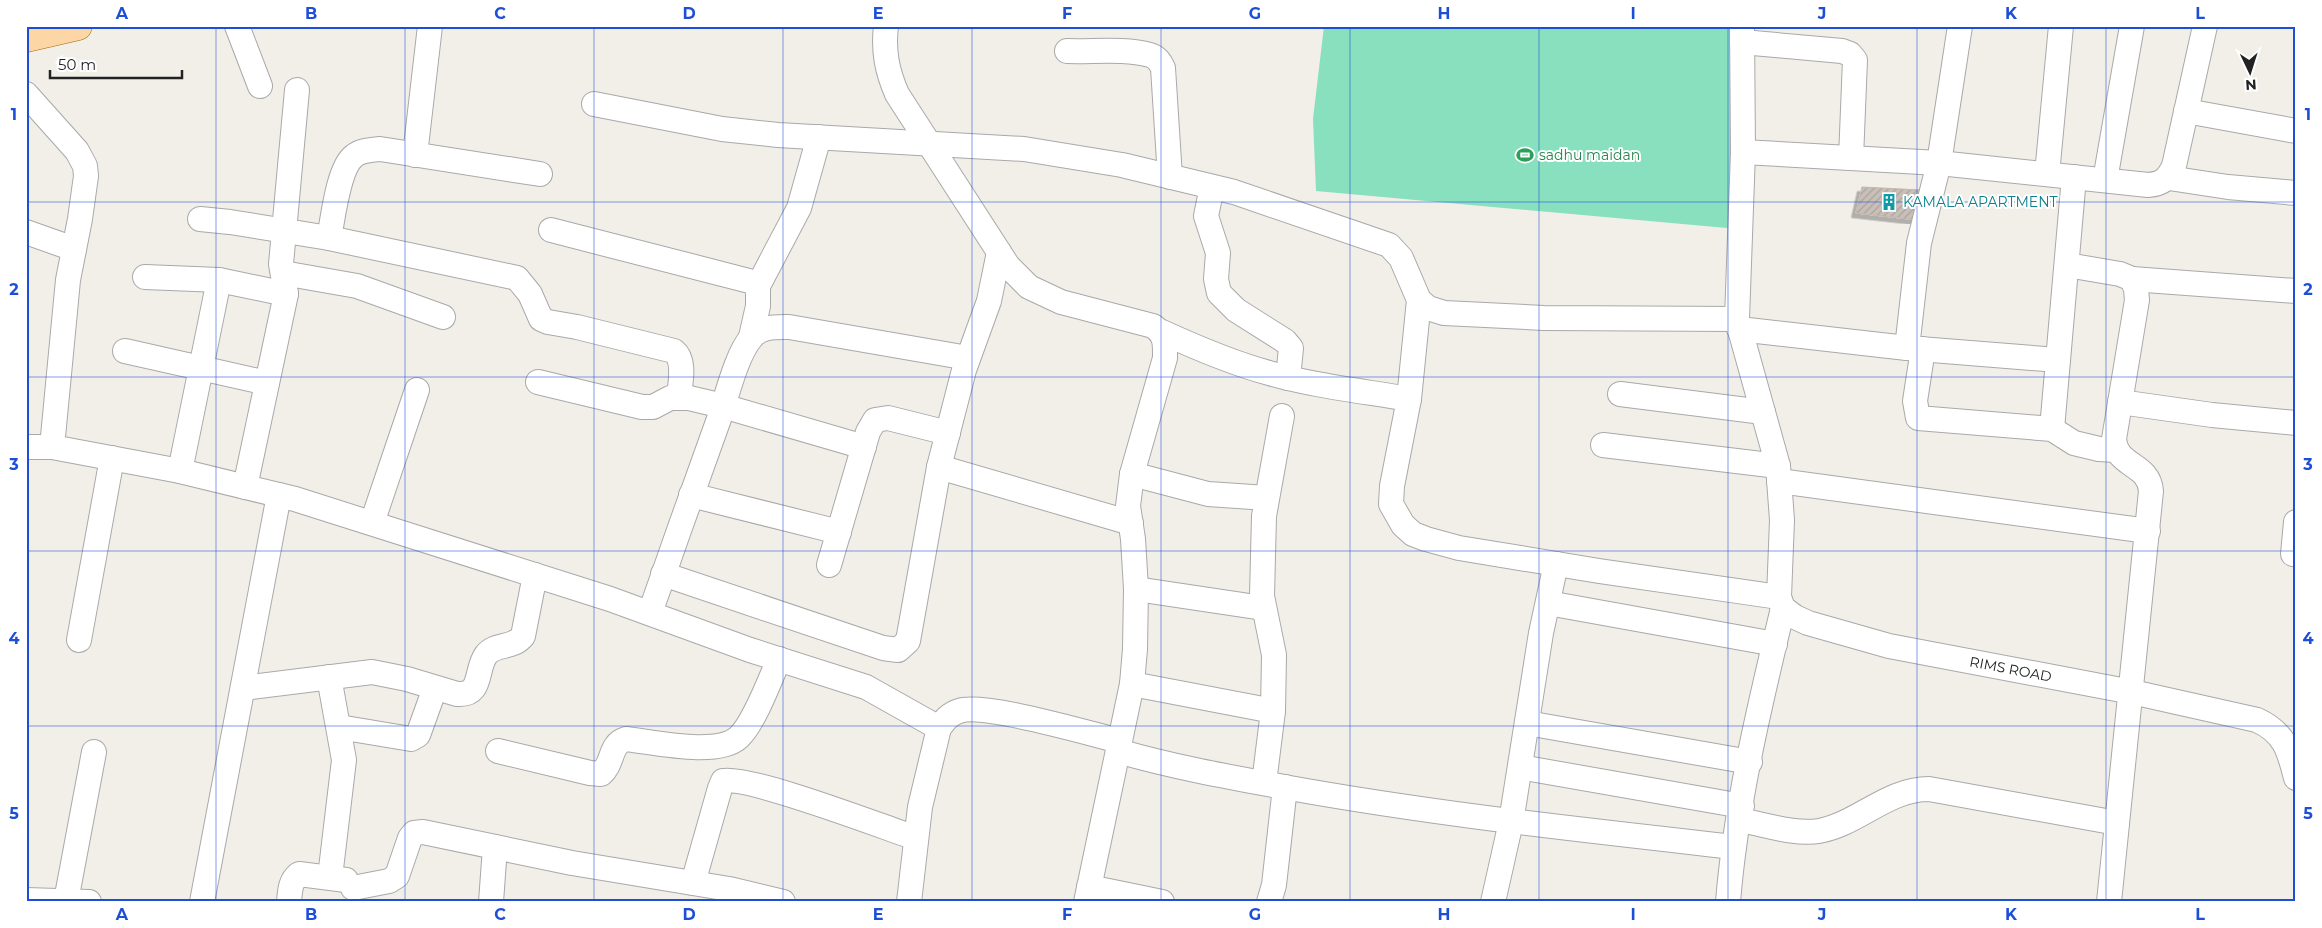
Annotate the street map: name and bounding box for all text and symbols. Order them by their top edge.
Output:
text: A [115,4,129,23]
text: B [305,4,317,23]
text: C [494,4,506,23]
text: D [682,4,696,23]
text: E [873,4,883,23]
text: F [1062,4,1072,23]
text: G [1249,4,1261,23]
text: H [1438,4,1450,23]
text: I [1630,4,1636,23]
text: J [1817,4,1826,23]
text: K [2005,4,2018,23]
text: L [2195,4,2205,23]
scale bar [50,48,182,80]
north arrow [2224,48,2274,98]
text: 50 m [58,55,96,74]
text: N [2245,76,2257,94]
text: 1 [11,105,17,124]
text: 1 [2305,105,2311,124]
sports icon: sadhu maidan [1515,145,1535,165]
place label: sadhu maidan [1539,146,1640,164]
building icon: KAMALA APARTMENT [1879,192,1899,212]
place label: KAMALA APARTMENT [1903,193,2058,211]
text: 2 [9,280,19,299]
text: 2 [2303,280,2313,299]
text: 3 [8,455,19,474]
text: 3 [2302,455,2313,474]
text: 4 [8,629,20,648]
text: 4 [2302,629,2314,648]
street label: RIMS ROAD [1968,652,2053,686]
text: 5 [9,804,19,823]
text: 5 [2303,804,2313,823]
text: A [115,905,129,924]
text: B [305,905,317,924]
text: C [494,905,506,924]
text: D [682,905,696,924]
text: E [873,905,883,924]
text: F [1062,905,1072,924]
text: G [1249,905,1261,924]
text: H [1438,905,1450,924]
text: I [1630,905,1636,924]
text: J [1817,905,1826,924]
text: K [2005,905,2018,924]
text: L [2195,905,2205,924]

